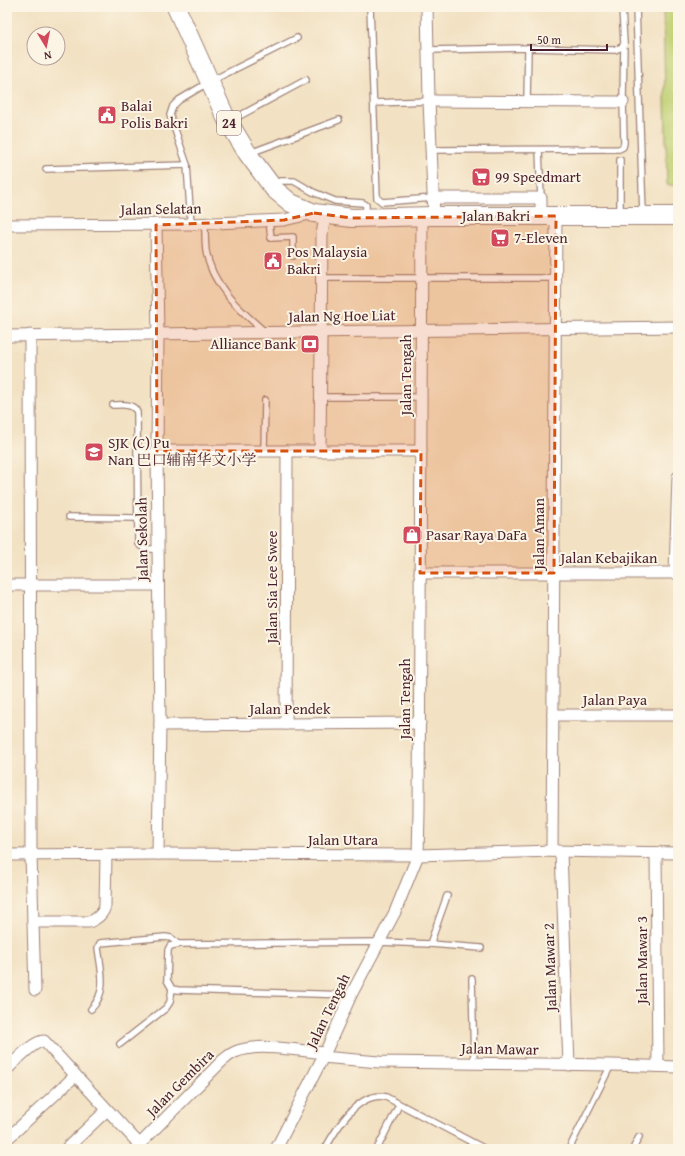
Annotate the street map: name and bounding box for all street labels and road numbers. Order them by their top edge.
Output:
road number: 24 [217,111,241,135]
street label: Jalan Selatan [118,197,202,220]
street label: Jalan Bakri [460,205,530,226]
street label: Jalan Ng Hoe Liat [286,304,397,327]
street label: Jalan Tengah [395,334,416,418]
street label: Jalan Sekolah [130,496,153,583]
street label: Jalan Aman [528,498,549,572]
street label: Jalan Sia Lee Swee [261,530,282,646]
street label: Jalan Kebajikan [559,547,658,568]
street label: Jalan Tengah [394,658,415,742]
street label: Jalan Paya [581,689,647,710]
street label: Jalan Pendek [247,698,331,719]
street label: Jalan Utara [306,829,378,850]
street label: Jalan Mawar 3 [631,916,652,1006]
street label: Jalan Mawar 2 [537,923,562,1013]
street label: Jalan Tengah [299,969,355,1054]
street label: Jalan Mawar [459,1037,539,1060]
street label: Jalan Gembira [140,1044,218,1123]

